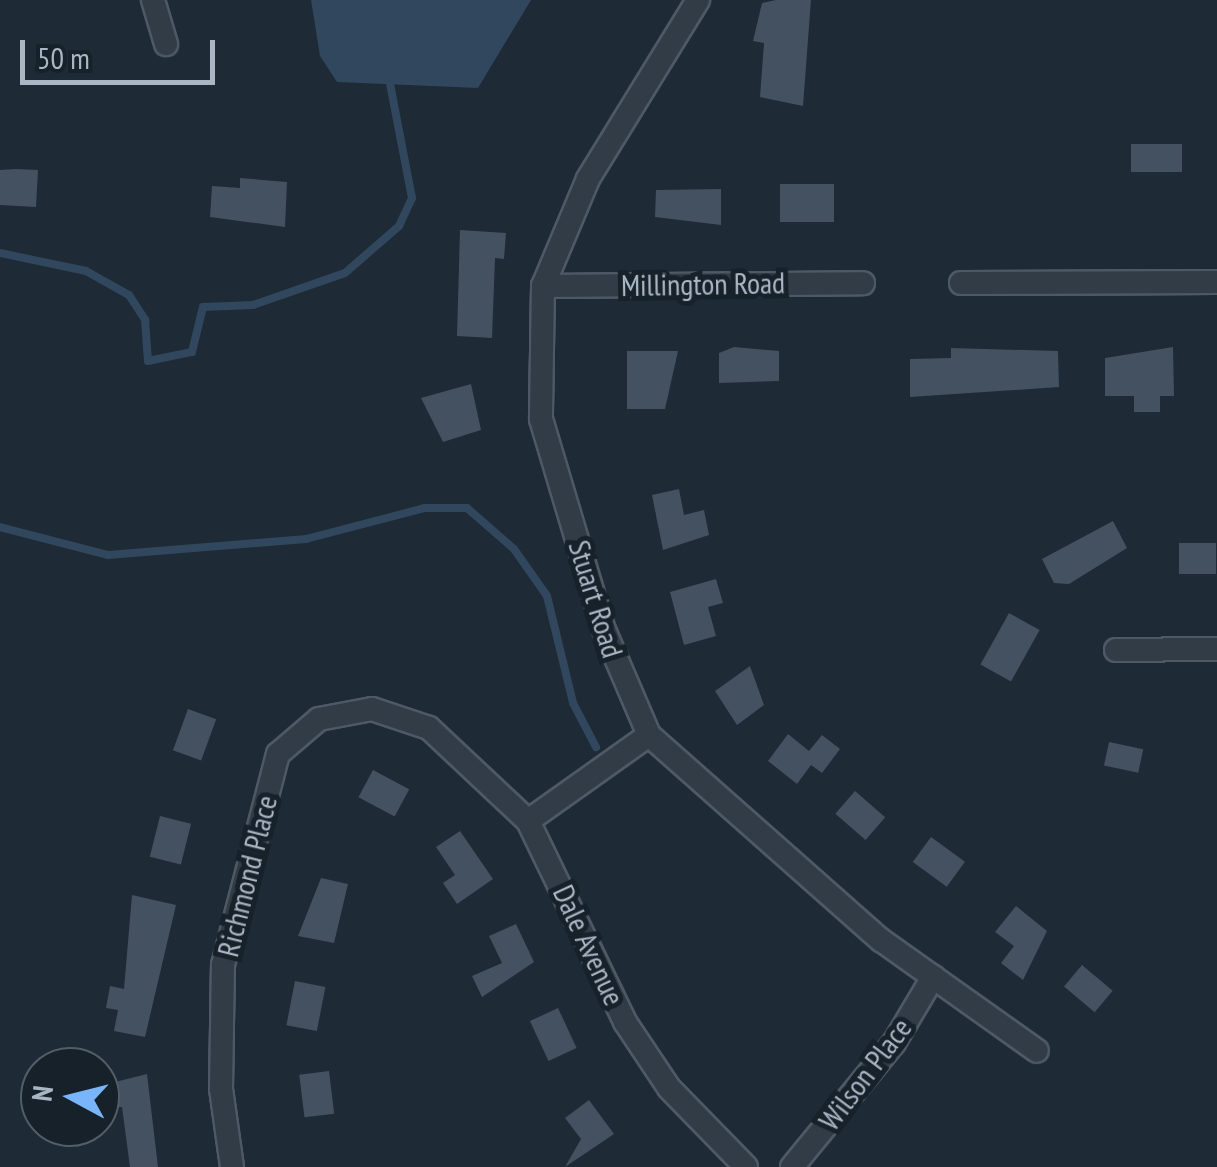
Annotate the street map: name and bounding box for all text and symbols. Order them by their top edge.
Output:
scale bar [25,20,220,82]
text: 50 m [37,38,90,77]
street label: Millington Road [621,265,785,303]
street label: Stuart Road [561,536,631,662]
street label: Richmond Place [210,792,284,960]
street label: Dale Avenue [545,879,633,1011]
street label: Wilson Place [811,1011,919,1137]
north arrow [20,1047,120,1147]
text: N [22,1084,61,1103]

